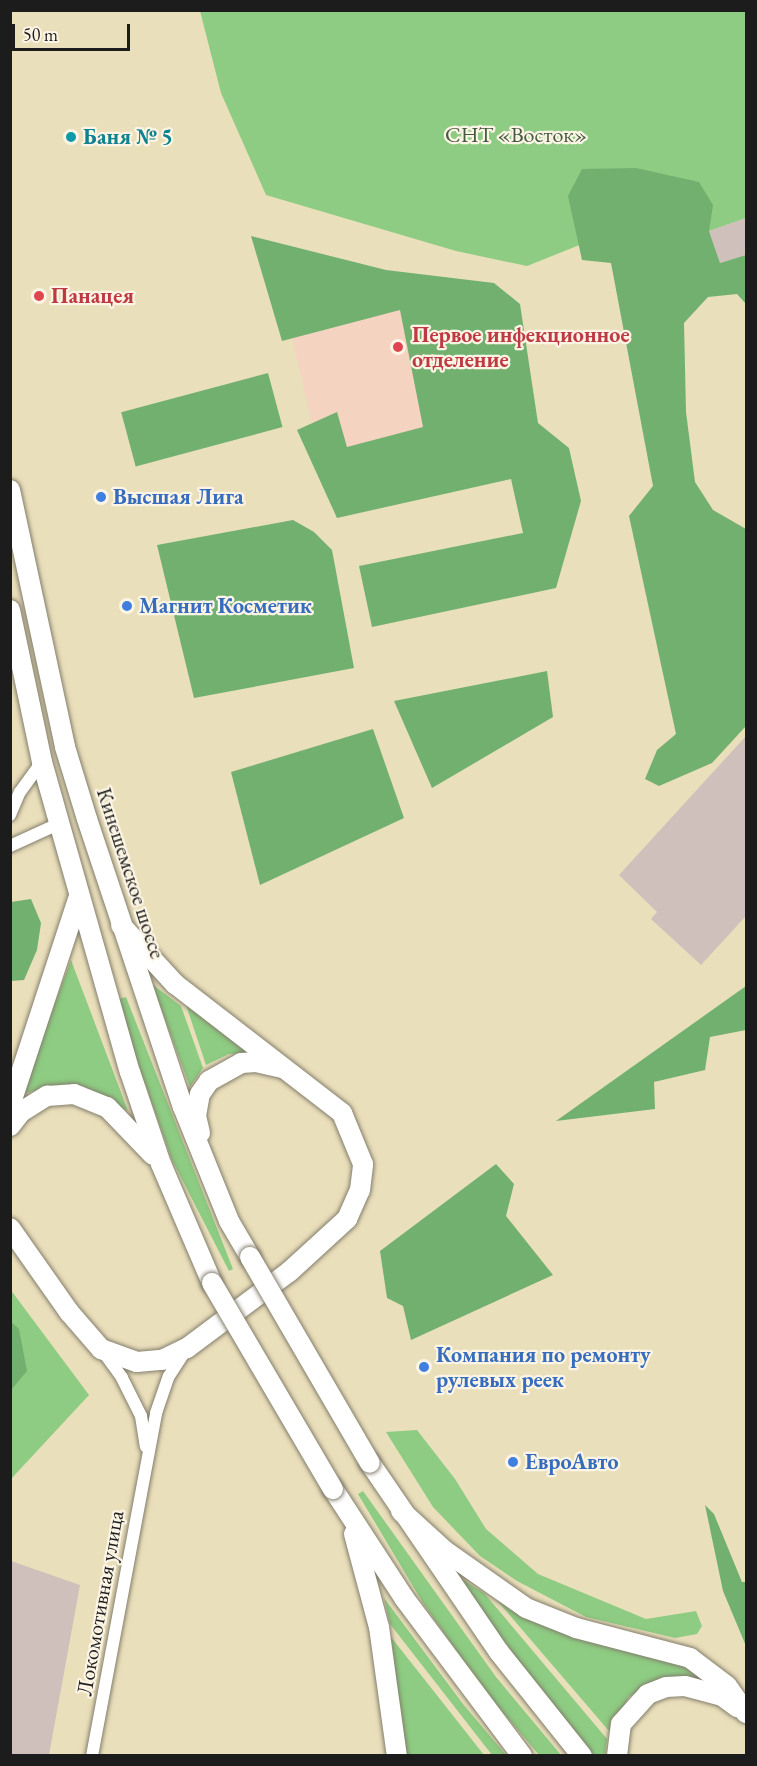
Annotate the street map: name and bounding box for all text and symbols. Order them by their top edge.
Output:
scale bar [15,12,134,50]
text: 50 m [23,23,58,46]
park label: СНТ «Восток» [445,122,587,148]
place label: Баня № 5 [83,124,173,150]
marker: Баня № 5 [64,130,78,144]
place label: Панацея [51,283,134,309]
marker: Панацея [32,289,46,303]
place label: Первое инфекционное отделение [412,321,630,372]
marker: Первое инфекционное отделение [389,338,407,356]
place label: Высшая Лига [113,484,244,510]
marker: Высшая Лига [94,490,108,504]
place label: Магнит Косметик [139,593,312,619]
marker: Магнит Косметик [120,599,134,613]
street label: Кинешемское шоссе [91,784,171,962]
place label: Компания по ремонту рулевых реек [436,1341,651,1392]
marker: Компания по ремонту рулевых реек [417,1360,431,1374]
place label: ЕвроАвто [525,1449,619,1475]
marker: ЕвроАвто [506,1455,520,1469]
street label: Локомотивная улица [71,1508,129,1698]

